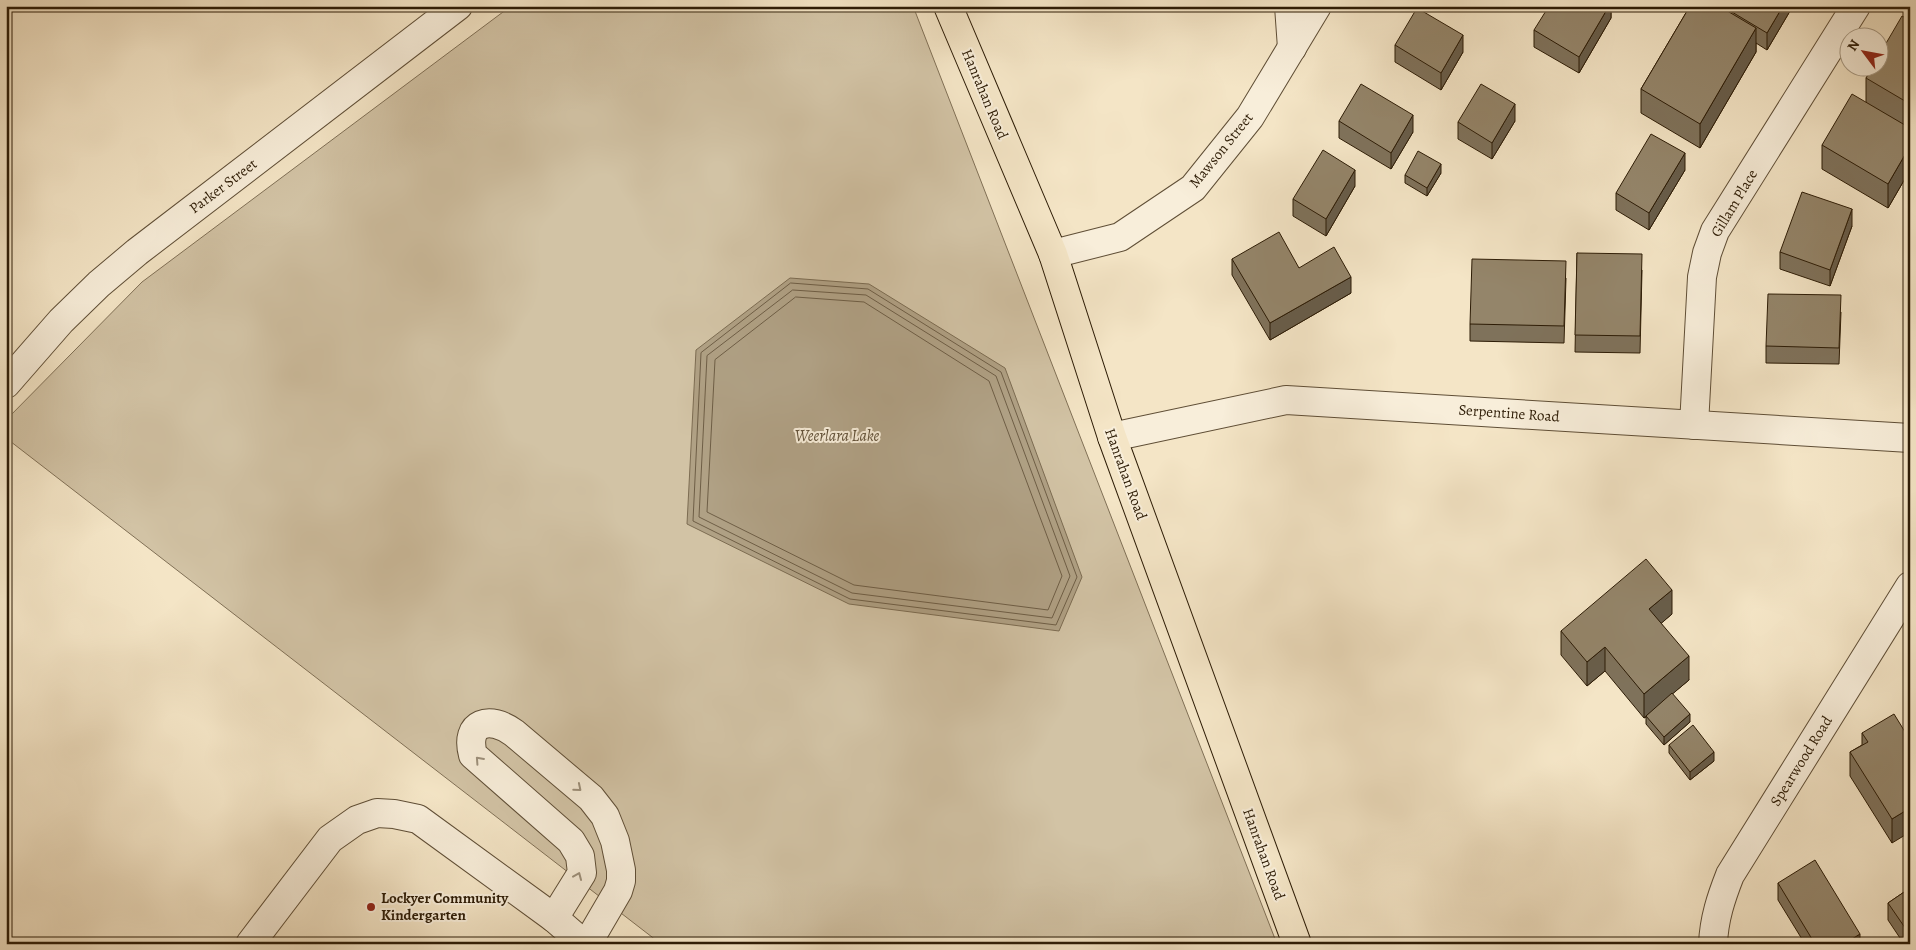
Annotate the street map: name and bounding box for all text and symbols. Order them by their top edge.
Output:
north arrow [1838,28,1888,78]
text: N [1843,36,1864,55]
street label: Hanrahan Road [957,46,1013,143]
street label: Mawson Street [1184,108,1258,192]
street label: Parker Street [185,154,261,218]
street label: Gillam Place [1706,165,1762,240]
street label: Serpentine Road [1458,399,1561,427]
water label: Weerlara Lake [795,425,880,447]
street label: Hanrahan Road [1100,425,1152,524]
street label: Spearwood Road [1765,711,1837,810]
one-way arrow [475,756,484,765]
one-way arrow [573,782,582,791]
street label: Hanrahan Road [1238,805,1290,904]
one-way arrow [572,873,582,881]
place label: Lockyer Community Kindergarten [381,888,509,925]
marker: Lockyer Community Kindergarten [365,901,377,913]

